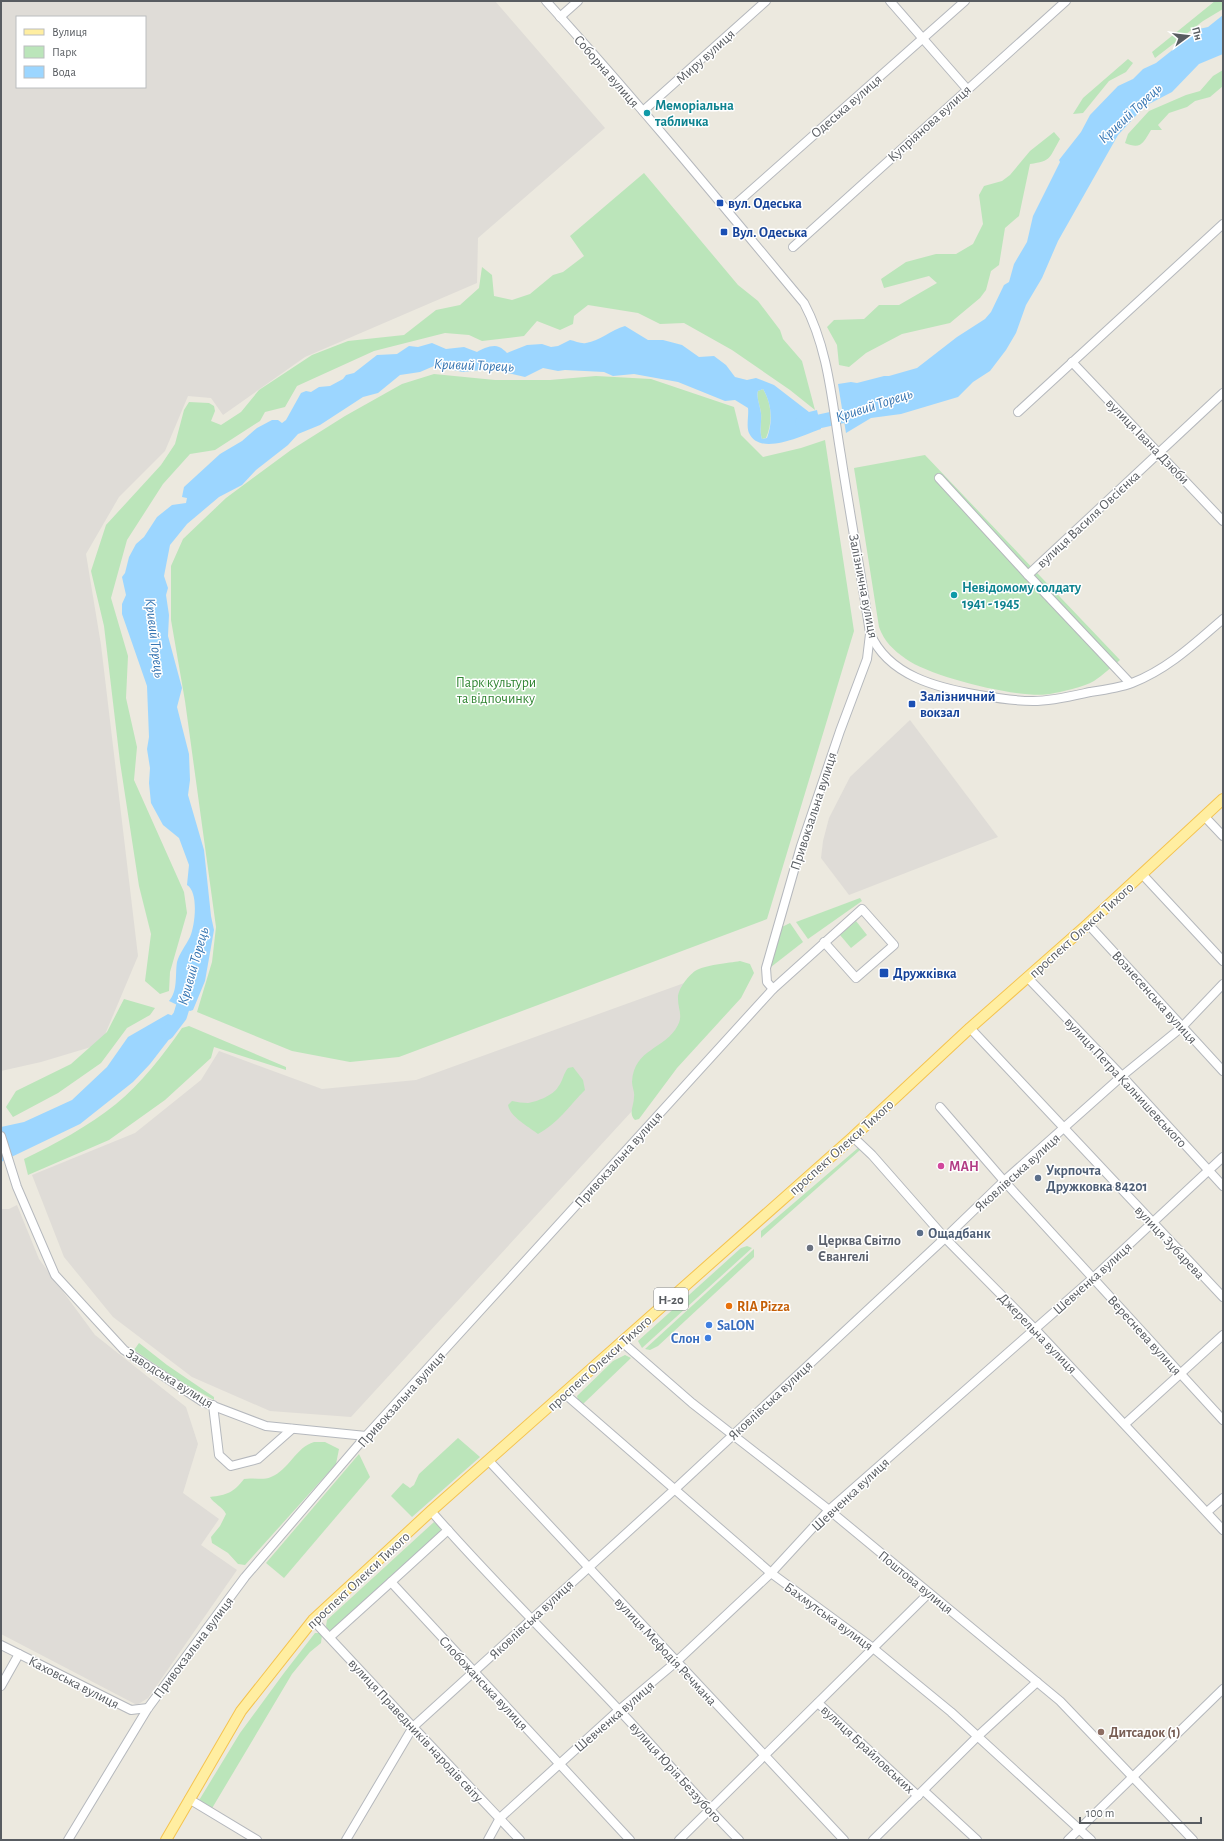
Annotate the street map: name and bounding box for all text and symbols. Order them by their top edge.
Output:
legend [16,16,146,88]
north arrow [1168,16,1208,56]
text: Вулиця [52,26,87,39]
text: Пн [1190,26,1204,41]
street label: Миру вулиця [674,27,738,87]
street label: Соборна вулиця [571,33,641,111]
text: Парк [52,46,77,58]
text: Вода [52,66,76,78]
street label: Одеська вулиця [809,72,885,141]
water label: Кривий Торець [1096,81,1165,146]
street label: Купріянова вулиця [885,83,974,165]
place label: Меморіальна табличка [654,99,734,129]
marker: Меморіальна табличка [642,108,652,118]
place label: вул. Одеська [728,197,802,211]
marker: вул. Одеська [715,198,725,208]
place label: Вул. Одеська [732,226,808,240]
marker: Вул. Одеська [719,227,729,237]
water label: Кривий Торець [434,357,514,374]
water label: Кривий Торець [834,386,915,425]
street label: вулиця Івана Дзюби [1103,396,1192,487]
street label: вулиця Василя Овсієнка [1034,468,1143,571]
street label: Залізнична вулиця [846,533,880,640]
place label: Невідомому солдату 1941 - 1945 [962,581,1082,611]
marker: Невідомому солдату 1941 - 1945 [949,590,959,600]
water label: Кривий Торець [142,597,167,679]
park label: Парк культури та відпочинку [456,676,536,706]
place label: Залізничний вокзал [920,690,995,720]
marker: Залізничний вокзал [907,699,917,709]
street label: Привокзальна вулиця [788,751,840,872]
street label: проспект Олекси Тихого [1027,880,1137,981]
water label: Кривий Торець [175,925,212,1007]
street label: Вознесенська вулиця [1109,949,1199,1047]
marker: Дружківка [878,967,890,979]
place label: Дружківка [893,967,957,981]
street label: вулиця Петра Калнишевського [1061,1015,1189,1151]
street label: проспект Олекси Тихого [787,1097,897,1198]
street label: Привокзальна вулиця [572,1109,665,1210]
street label: Яковлівська вулиця [972,1131,1063,1215]
place label: МАН [949,1160,979,1174]
marker: МАН [936,1161,946,1171]
place label: Укрпочта Дружковка 84201 [1046,1164,1148,1194]
marker: Укрпочта Дружковка 84201 [1033,1173,1043,1183]
street label: вулиця Зубарева [1132,1203,1207,1283]
place label: Ощадбанк [928,1227,991,1241]
marker: Ощадбанк [915,1228,925,1238]
place label: Церква Світло Євангелі [818,1234,901,1264]
street label: Шевченка вулиця [1051,1240,1135,1318]
marker: Церква Світло Євангелі [805,1243,815,1253]
road number: Н-20 [654,1288,688,1310]
street label: Джерельна вулиця [995,1291,1079,1377]
street label: Вереснева вулиця [1105,1293,1184,1378]
place label: RIA Pizza [737,1300,790,1314]
marker: RIA Pizza [724,1301,734,1311]
street label: проспект Олекси Тихого [545,1313,655,1414]
place label: SaLON [717,1319,755,1333]
marker: SaLON [704,1320,714,1330]
place label: Слон [671,1332,700,1346]
marker: Слон [703,1333,713,1343]
street label: Заводська вулиця [124,1347,215,1411]
street label: Привокзальна вулиця [355,1349,448,1450]
street label: Яковлівська вулиця [726,1358,815,1443]
street label: Шевченка вулиця [809,1455,892,1534]
street label: проспект Олекси Тихого [305,1529,413,1632]
street label: Поштова вулиця [875,1548,955,1617]
street label: Яковлівська вулиця [487,1577,576,1662]
street label: Бахмутська вулиця [781,1580,875,1654]
street label: Привокзальна вулиця [151,1594,236,1701]
street label: вулиця Мефодія Речмана [612,1595,719,1709]
street label: Слобожанська вулиця [436,1634,530,1734]
street label: Каховська вулиця [26,1654,121,1712]
street label: вулиця Праведників народів світу [345,1656,485,1805]
street label: Шевченка вулиця [572,1678,657,1755]
street label: вулиця Брайловських [818,1703,917,1796]
street label: вулиця Юрія Беззубого [627,1720,724,1826]
place label: Дитсадок (1) [1109,1726,1181,1740]
marker: Дитсадок (1) [1096,1727,1106,1737]
scale bar [1080,1799,1201,1825]
text: 100 m [1086,1807,1114,1819]

